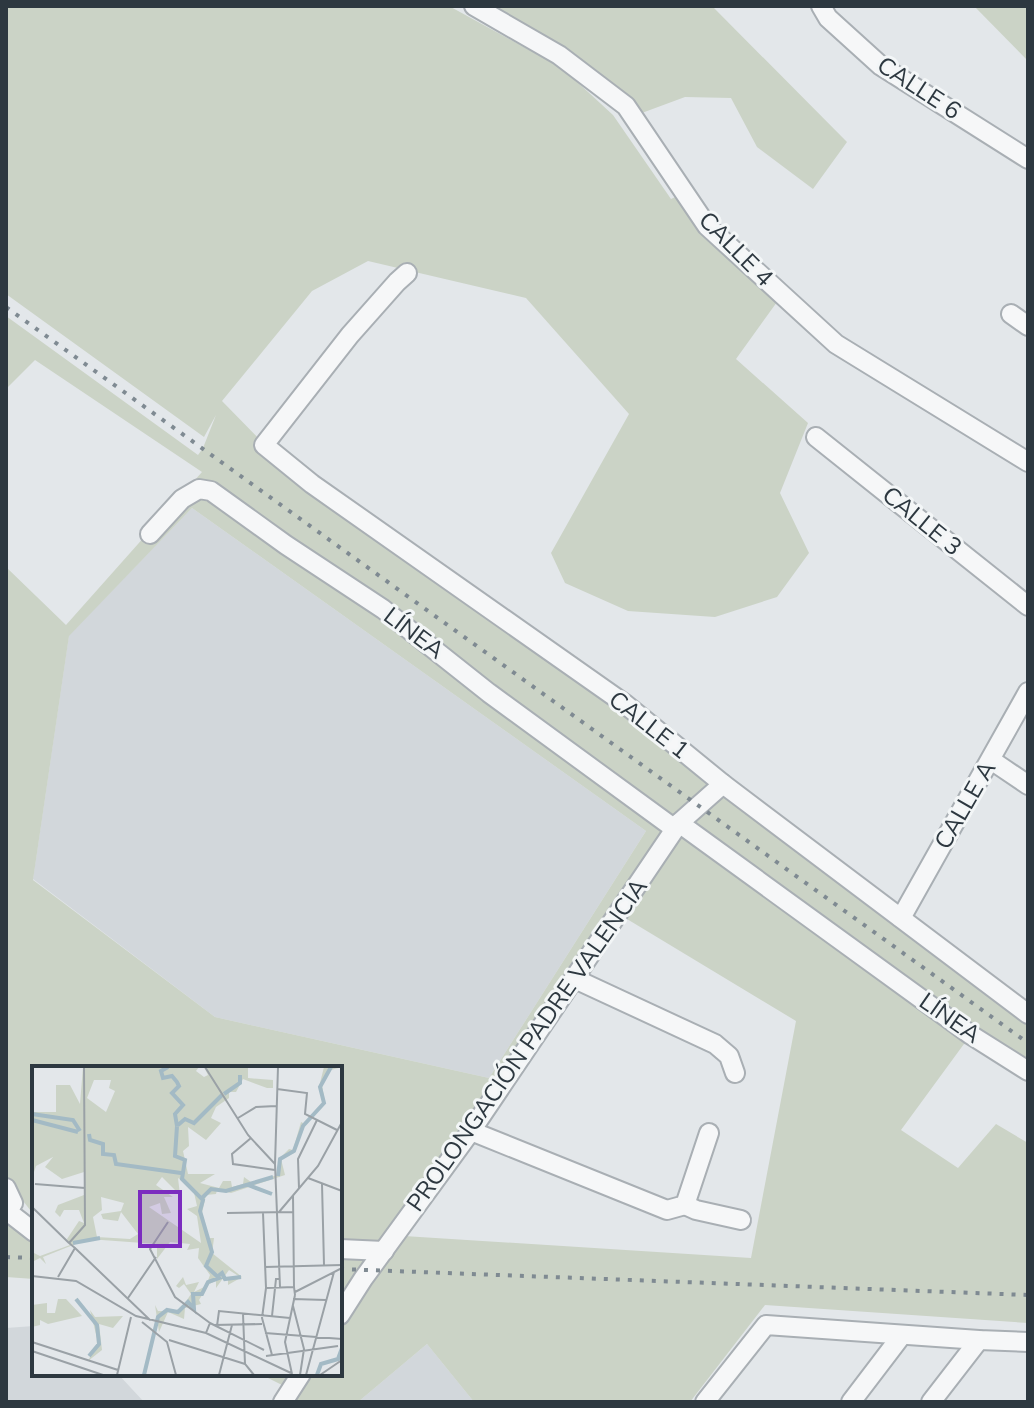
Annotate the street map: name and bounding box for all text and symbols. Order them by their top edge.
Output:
street label: CALLE 6 [871,49,967,127]
street label: CALLE 4 [692,205,780,293]
street label: CALLE 3 [875,479,969,563]
street label: LÍNEA [377,600,451,667]
street label: CALLE 1 [602,683,696,767]
street label: CALLE A [927,755,1003,855]
street label: PROLONGACIÓN PADRE VALENCIA [399,872,655,1218]
street label: LÍNEA [913,985,987,1051]
inset map [32,1066,342,1376]

